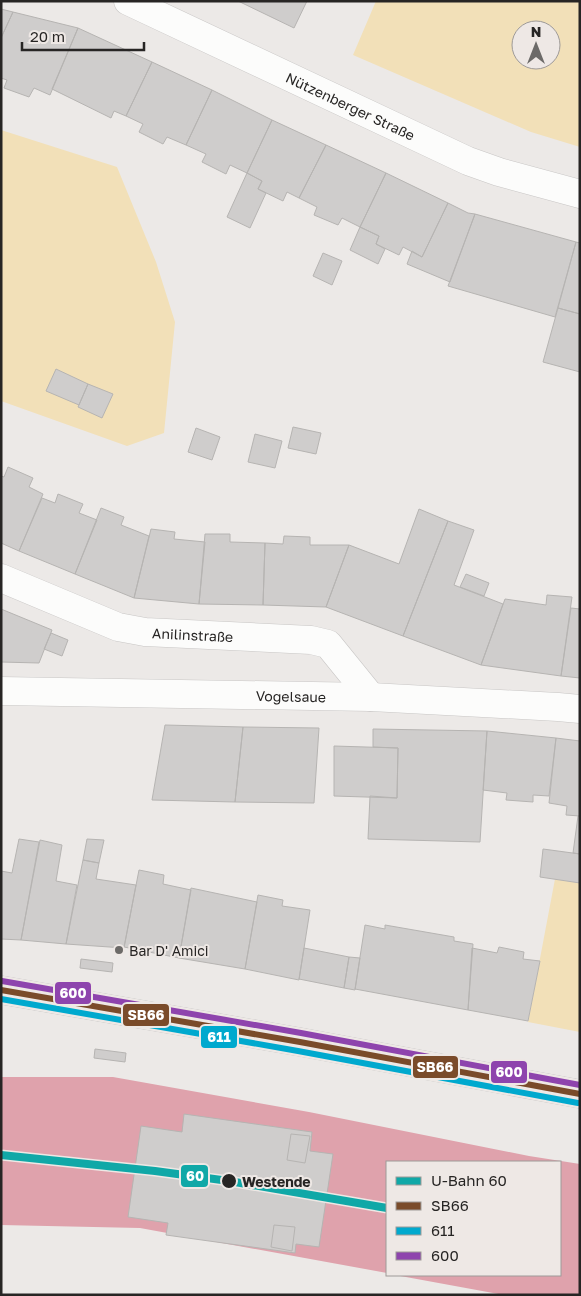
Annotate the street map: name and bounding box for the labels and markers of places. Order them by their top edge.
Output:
place label: Bar D' Amici [129,942,209,959]
marker: Bar D' Amici [113,944,125,956]
marker: Westende [220,1172,238,1190]
place label: Westende [242,1173,311,1190]

